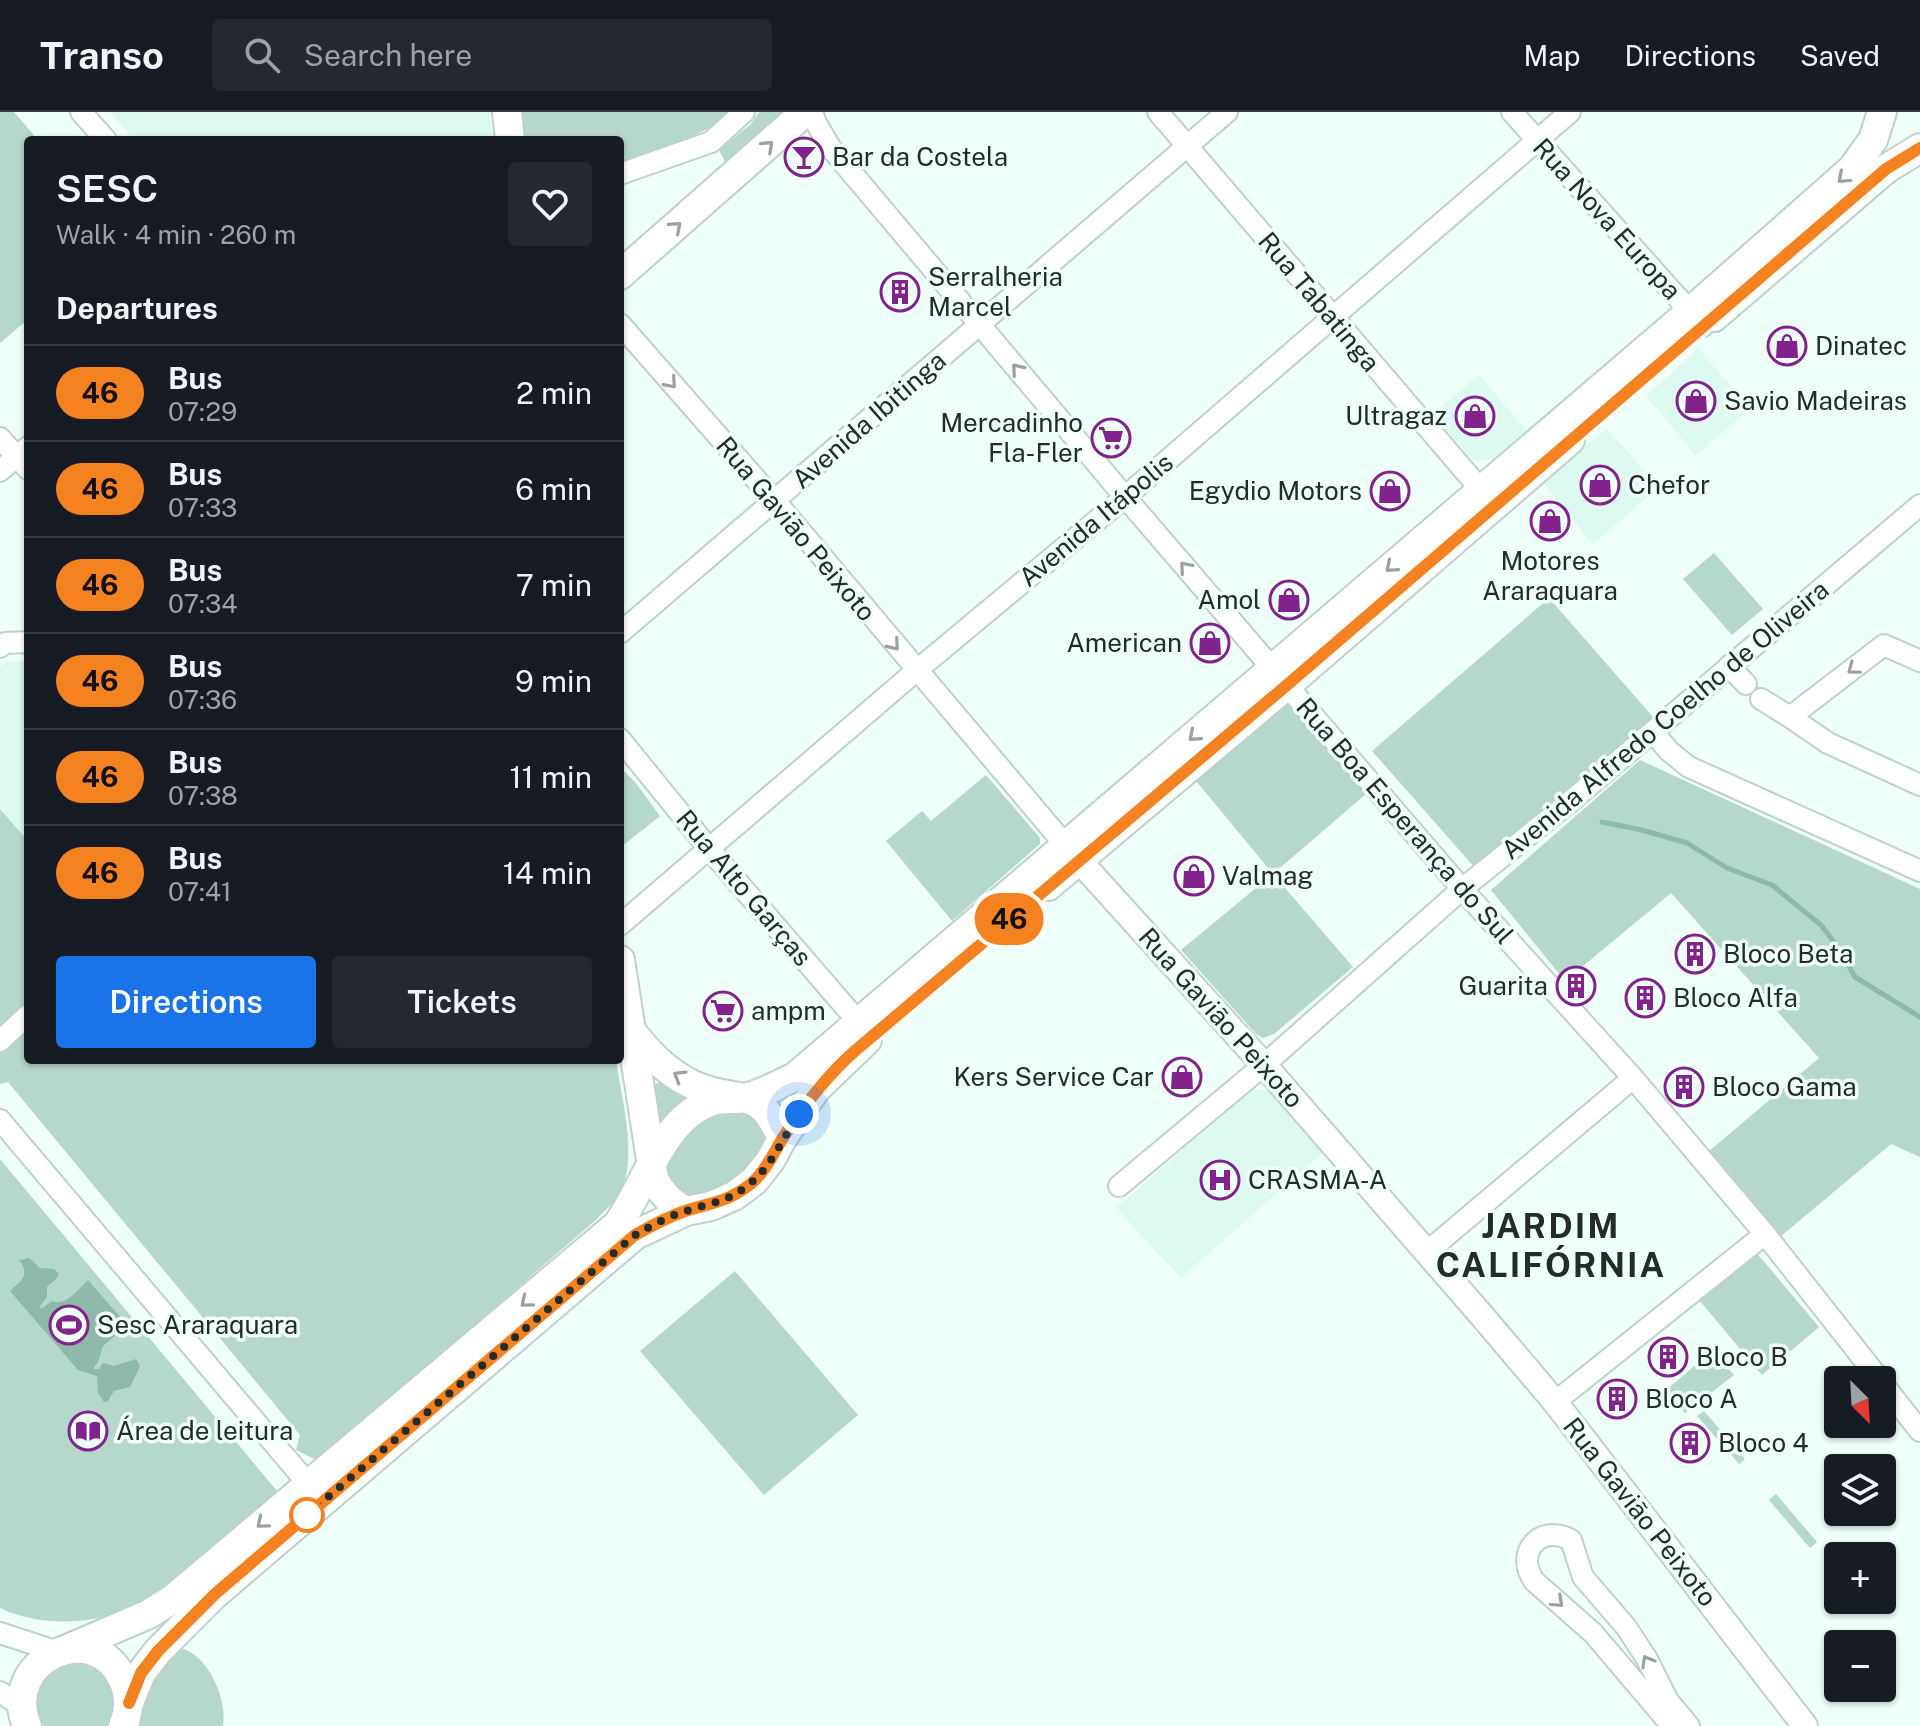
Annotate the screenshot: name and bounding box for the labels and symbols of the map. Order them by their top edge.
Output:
street label: Rua Nova Europa [1527,132,1688,306]
bar icon: Bar da Costela [783,136,825,178]
one-way arrow [759,140,773,155]
place label: Bar da Costela [832,141,1008,172]
one-way arrow [1837,168,1852,182]
one-way arrow [666,222,681,237]
street label: Rua Tabatinga [1252,226,1387,378]
place label: Serralheria Marcel [928,261,1063,322]
building icon: Serralheria Marcel [879,271,921,313]
shop icon: Dinatec [1766,325,1808,367]
place label: Dinatec [1815,330,1907,361]
street label: Avenida Ibitinga [786,345,952,495]
one-way arrow [1012,363,1027,378]
one-way arrow [662,373,676,388]
shop icon: Savio Madeiras [1675,380,1717,422]
place label: Savio Madeiras [1724,385,1907,416]
shop icon: Ultragaz [1454,395,1496,437]
place label: Ultragaz [1345,400,1447,431]
place label: Mercadinho Fla-Fler [940,407,1083,468]
supermarket icon: Mercadinho Fla-Fler [1090,417,1132,459]
street label: Rua Gavião Peixoto [710,430,883,627]
street label: Avenida Itápolis [1012,446,1179,593]
shop icon: Chefor [1579,464,1621,506]
place label: Chefor [1628,469,1710,500]
shop icon: Egydio Motors [1369,470,1411,512]
place label: Egydio Motors [1189,475,1362,506]
shop icon: Motores Araraquara [1529,500,1571,542]
place label: Motores Araraquara [1482,545,1618,606]
one-way arrow [1386,557,1401,572]
one-way arrow [1180,561,1195,576]
street label: Avenida Alfredo Coelho de Oliveira [1495,574,1835,866]
shop icon: Amol [1268,579,1310,621]
place label: Amol [1197,584,1261,615]
shop icon: American [1189,622,1231,664]
place label: American [1066,627,1182,658]
one-way arrow [884,636,899,650]
one-way arrow [1847,659,1862,673]
street label: Rua Boa Esperança do Sul [1290,691,1521,950]
one-way arrow [1189,726,1203,741]
street label: Rua Alto Garças [670,803,819,972]
shop icon: Valmag [1173,855,1215,897]
place label: Valmag [1222,860,1314,891]
line badge: 46 [973,893,1045,945]
street label: Rua Gavião Peixoto [1133,921,1310,1114]
building icon: Bloco Beta [1674,933,1716,975]
place label: Bloco Beta [1723,938,1853,969]
building icon: Guarita [1555,965,1597,1007]
place label: Guarita [1458,970,1548,1001]
building icon: Bloco Alfa [1624,977,1666,1019]
place label: Bloco Alfa [1673,982,1798,1013]
supermarket icon: ampm [702,990,744,1032]
place label: ampm [751,995,826,1026]
shop icon: Kers Service Car [1161,1056,1203,1098]
place label: Kers Service Car [953,1061,1154,1092]
building icon: Bloco Gama [1663,1066,1705,1108]
one-way arrow [673,1070,688,1086]
place label: Bloco Gama [1712,1071,1857,1102]
your location [779,1094,819,1134]
hospital icon: CRASMA-A [1199,1159,1241,1201]
place label: CRASMA-A [1248,1164,1387,1195]
district label: JARDIM CALIFÓRNIA [1436,1206,1666,1285]
one-way arrow [520,1292,535,1307]
sports icon: Sesc Araraquara [48,1304,90,1346]
place label: Sesc Araraquara [97,1309,298,1340]
building icon: Bloco B [1647,1336,1689,1378]
place label: Bloco B [1696,1341,1788,1372]
north arrow [1824,1366,1896,1438]
building icon: Bloco A [1596,1378,1638,1420]
place label: Bloco A [1645,1383,1738,1414]
library icon: Área de leitura [67,1410,109,1452]
street label: Rua Gavião Peixoto [1557,1411,1724,1612]
place label: Área de leitura [116,1415,293,1446]
building icon: Bloco 4 [1669,1422,1711,1464]
place label: Bloco 4 [1718,1427,1809,1458]
unlabelled marker [290,1498,324,1532]
one-way arrow [257,1513,272,1528]
one-way arrow [1549,1593,1564,1607]
one-way arrow [1641,1655,1657,1670]

